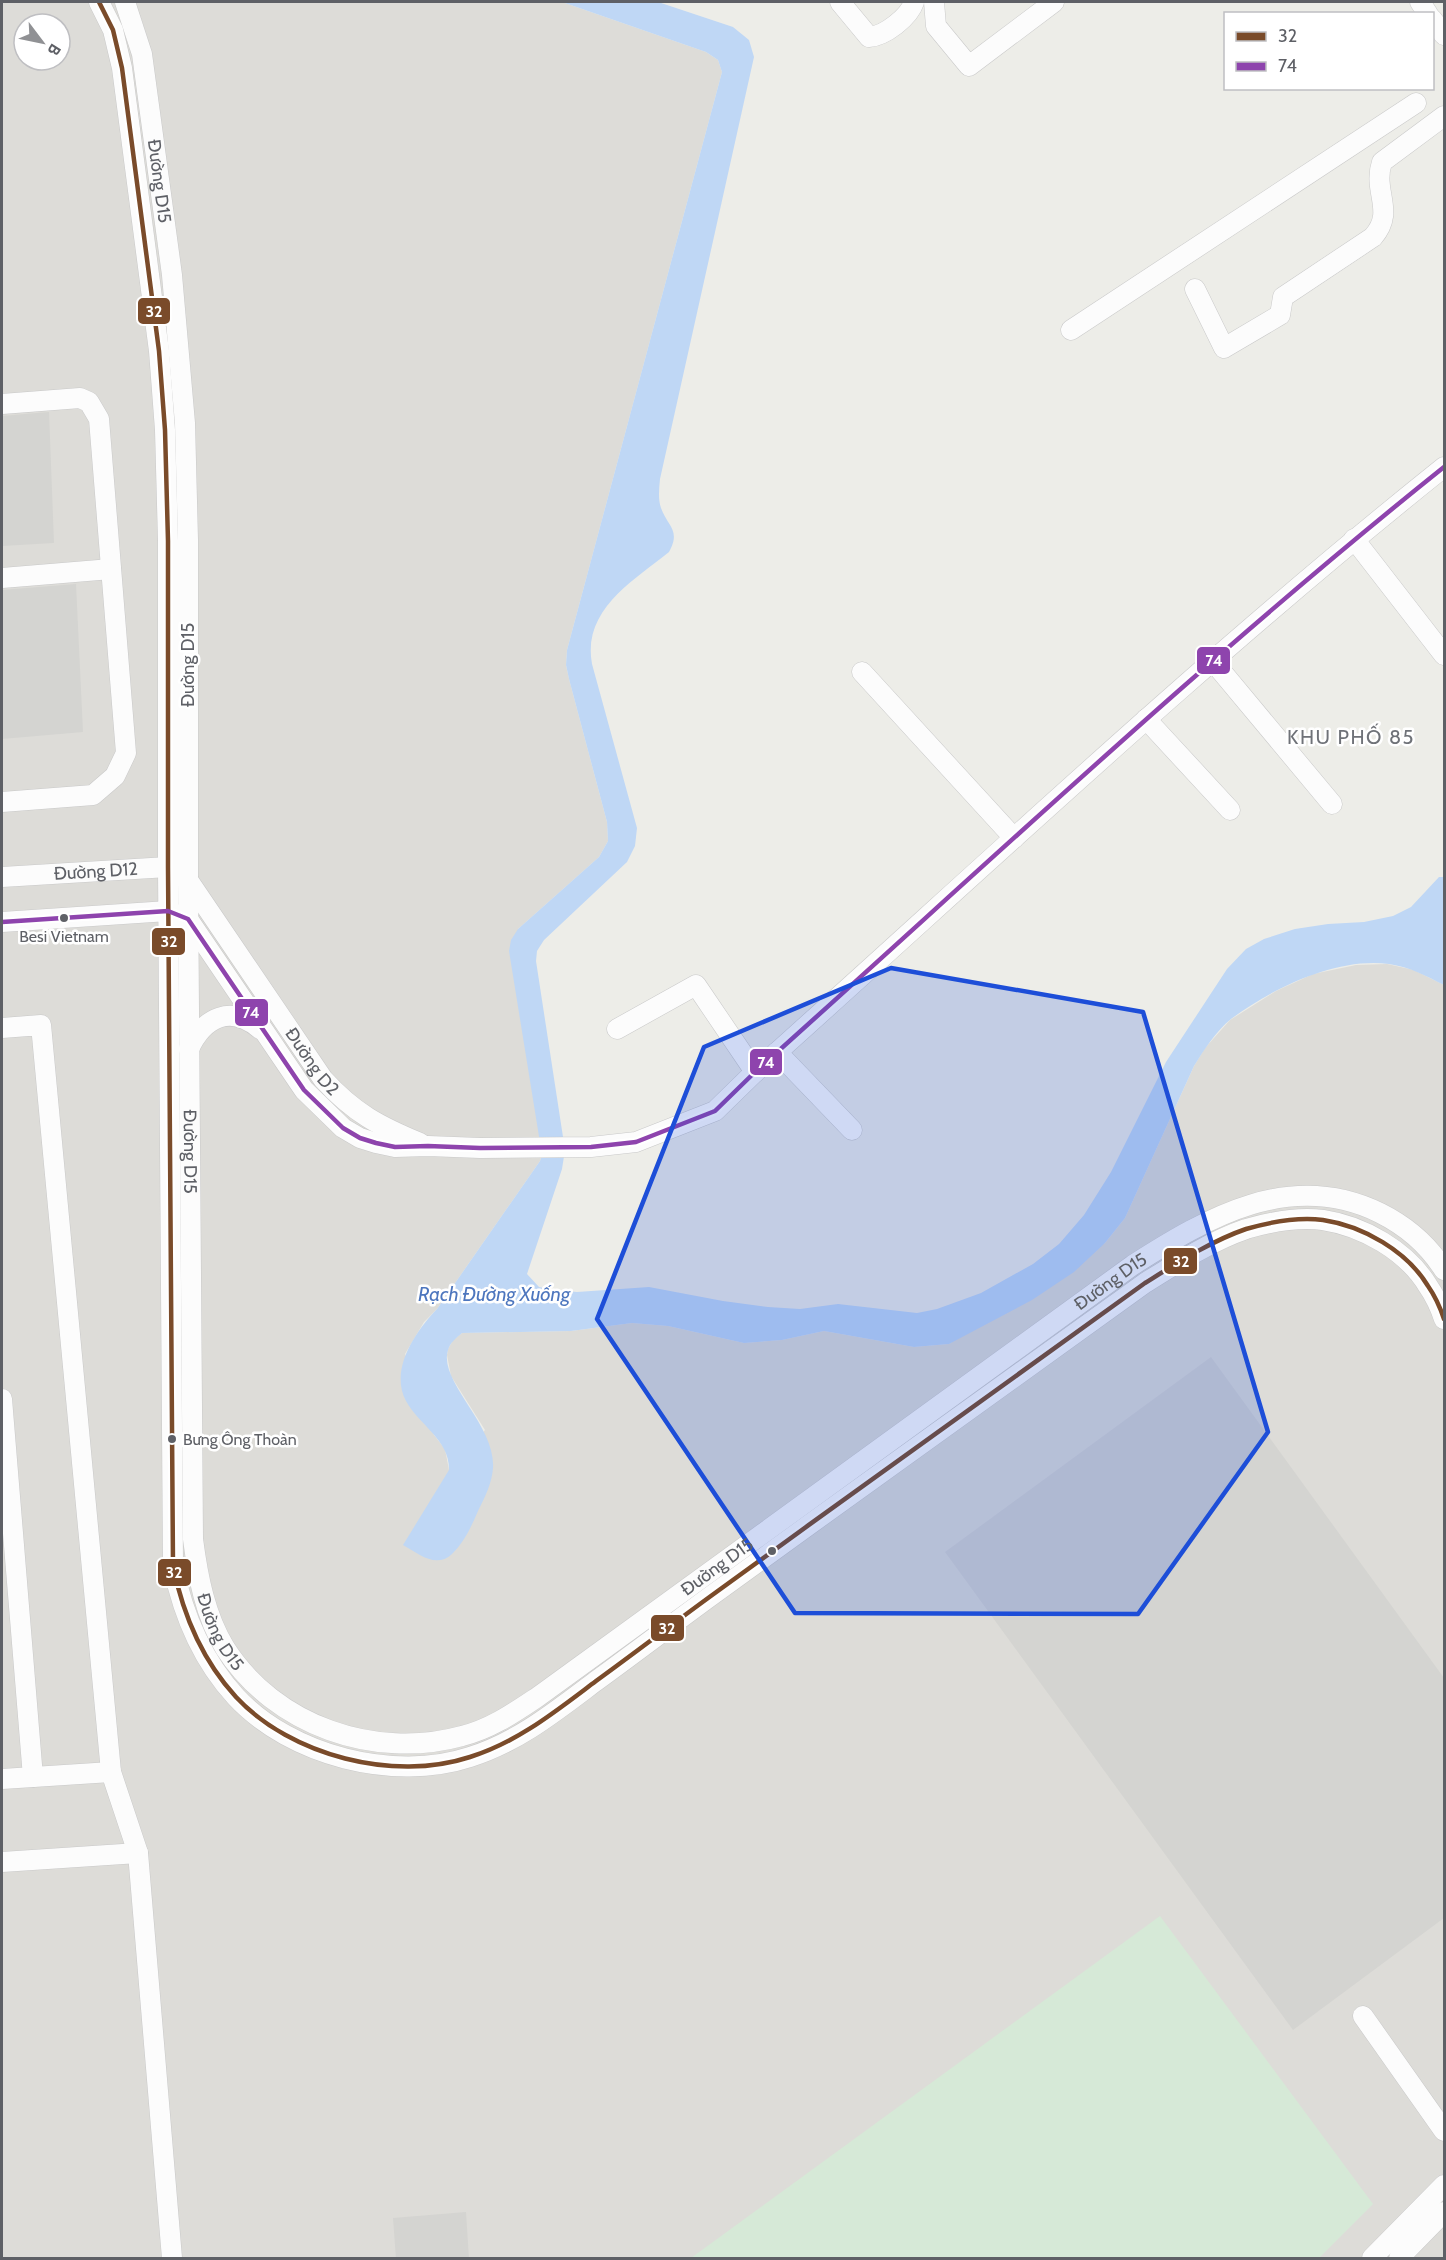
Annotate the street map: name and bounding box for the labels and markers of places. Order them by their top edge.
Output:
marker: Besi Vietnam [58,912,70,924]
place label: Besi Vietnam [19,927,109,946]
place label: Bưng Ông Thoàn [183,1430,297,1449]
marker: Bưng Ông Thoàn [166,1433,178,1445]
unlabelled marker [766,1545,778,1557]

